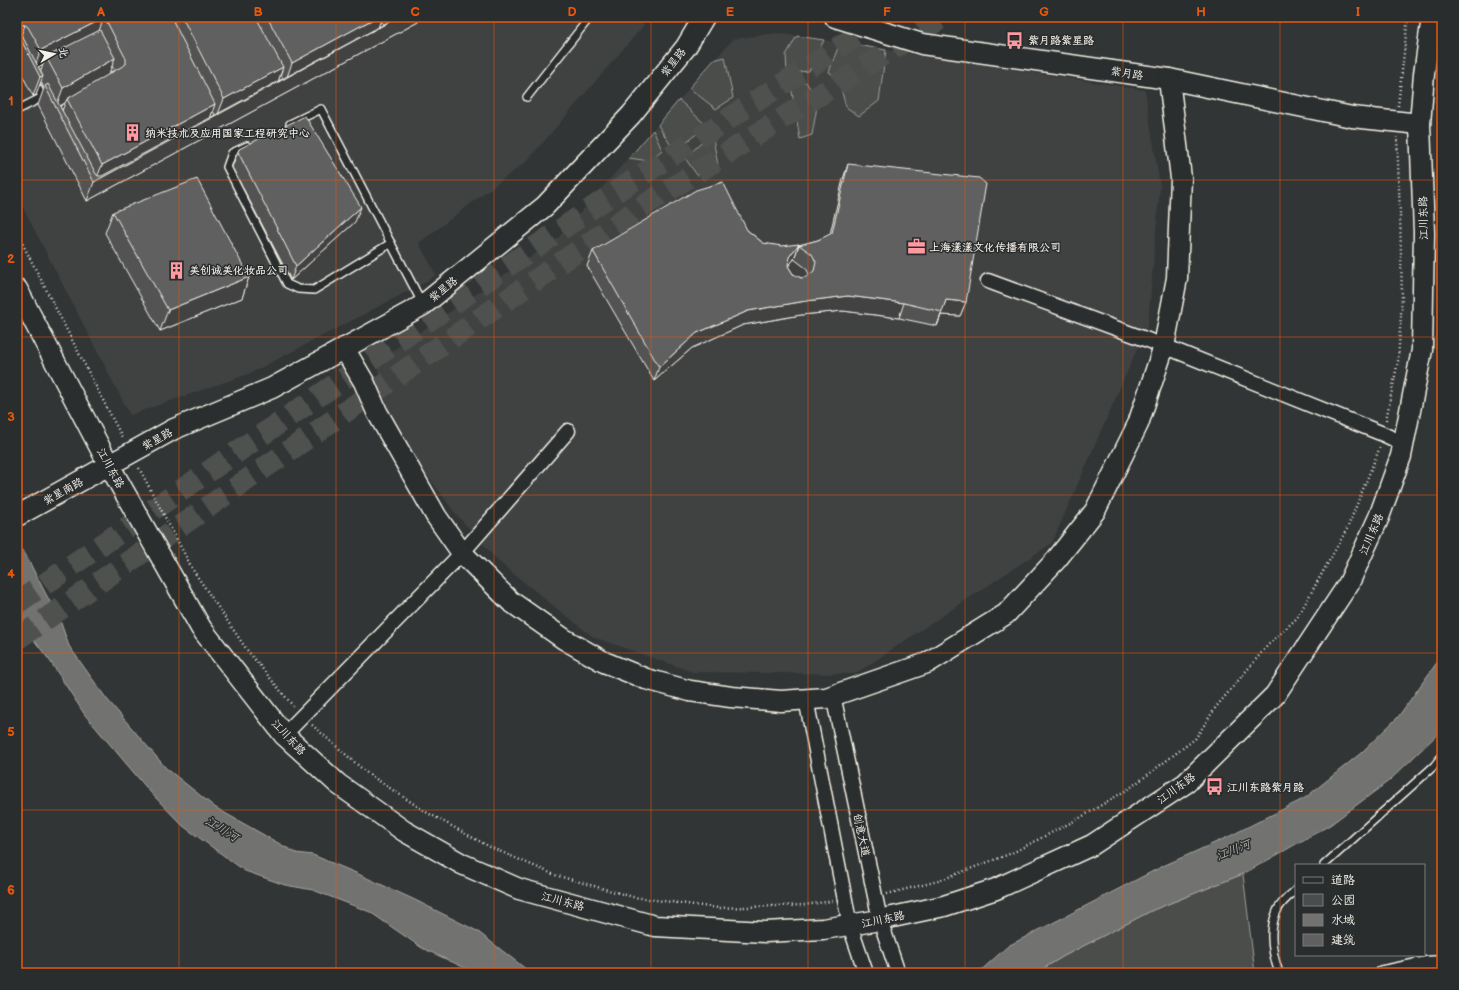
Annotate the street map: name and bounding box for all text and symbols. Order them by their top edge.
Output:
text: A [96,4,105,20]
text: B [253,4,263,20]
text: C [410,4,420,20]
text: D [567,4,577,20]
text: E [726,4,735,20]
text: F [883,4,891,20]
text: G [1039,4,1049,20]
text: H [1196,4,1206,20]
text: I [1356,4,1360,20]
bus stop icon: 紫月路紫星路 [1005,30,1025,50]
north arrow [34,34,74,74]
place label: 紫月路紫星路 [1028,34,1094,47]
street label: 紫星路 [658,45,689,79]
text: 北 [56,46,71,59]
street label: 紫月路 [1110,64,1144,82]
text: 1 [8,93,14,109]
building icon: 纳米技术及应用国家工程研究中心 [122,123,142,143]
place label: 纳米技术及应用国家工程研究中心 [145,127,310,140]
street label: 江川东路 [1417,196,1430,240]
office icon: 上海漾漾文化传播有限公司 [906,237,926,257]
place label: 上海漾漾文化传播有限公司 [929,241,1061,254]
text: 2 [7,251,15,267]
building icon: 美创诚美化妆品公司 [166,260,186,280]
place label: 美创诚美化妆品公司 [189,264,288,277]
street label: 紫星路 [426,274,460,305]
text: 3 [7,409,15,425]
street label: 紫星路 [140,426,175,453]
street label: 江川东路 [94,446,127,491]
street label: 紫星南路 [41,475,86,508]
street label: 江川东路 [1357,511,1386,557]
text: 4 [7,566,15,582]
street label: 江川东路 [269,717,308,758]
text: 5 [7,724,15,740]
street label: 江川东路 [1155,770,1198,807]
bus stop icon: 江川东路紫月路 [1204,777,1224,797]
place label: 江川东路紫月路 [1227,781,1304,794]
street label: 创意大道 [851,812,872,858]
water label: 江川河 [202,814,243,846]
water label: 江川河 [1214,836,1255,864]
legend [1295,864,1425,956]
text: 道路 [1331,873,1355,888]
text: 6 [7,882,15,898]
street label: 江川东路 [540,890,586,913]
text: 公园 [1331,893,1355,908]
street label: 江川东路 [860,909,906,930]
text: 水域 [1331,913,1355,928]
text: 建筑 [1331,933,1355,948]

